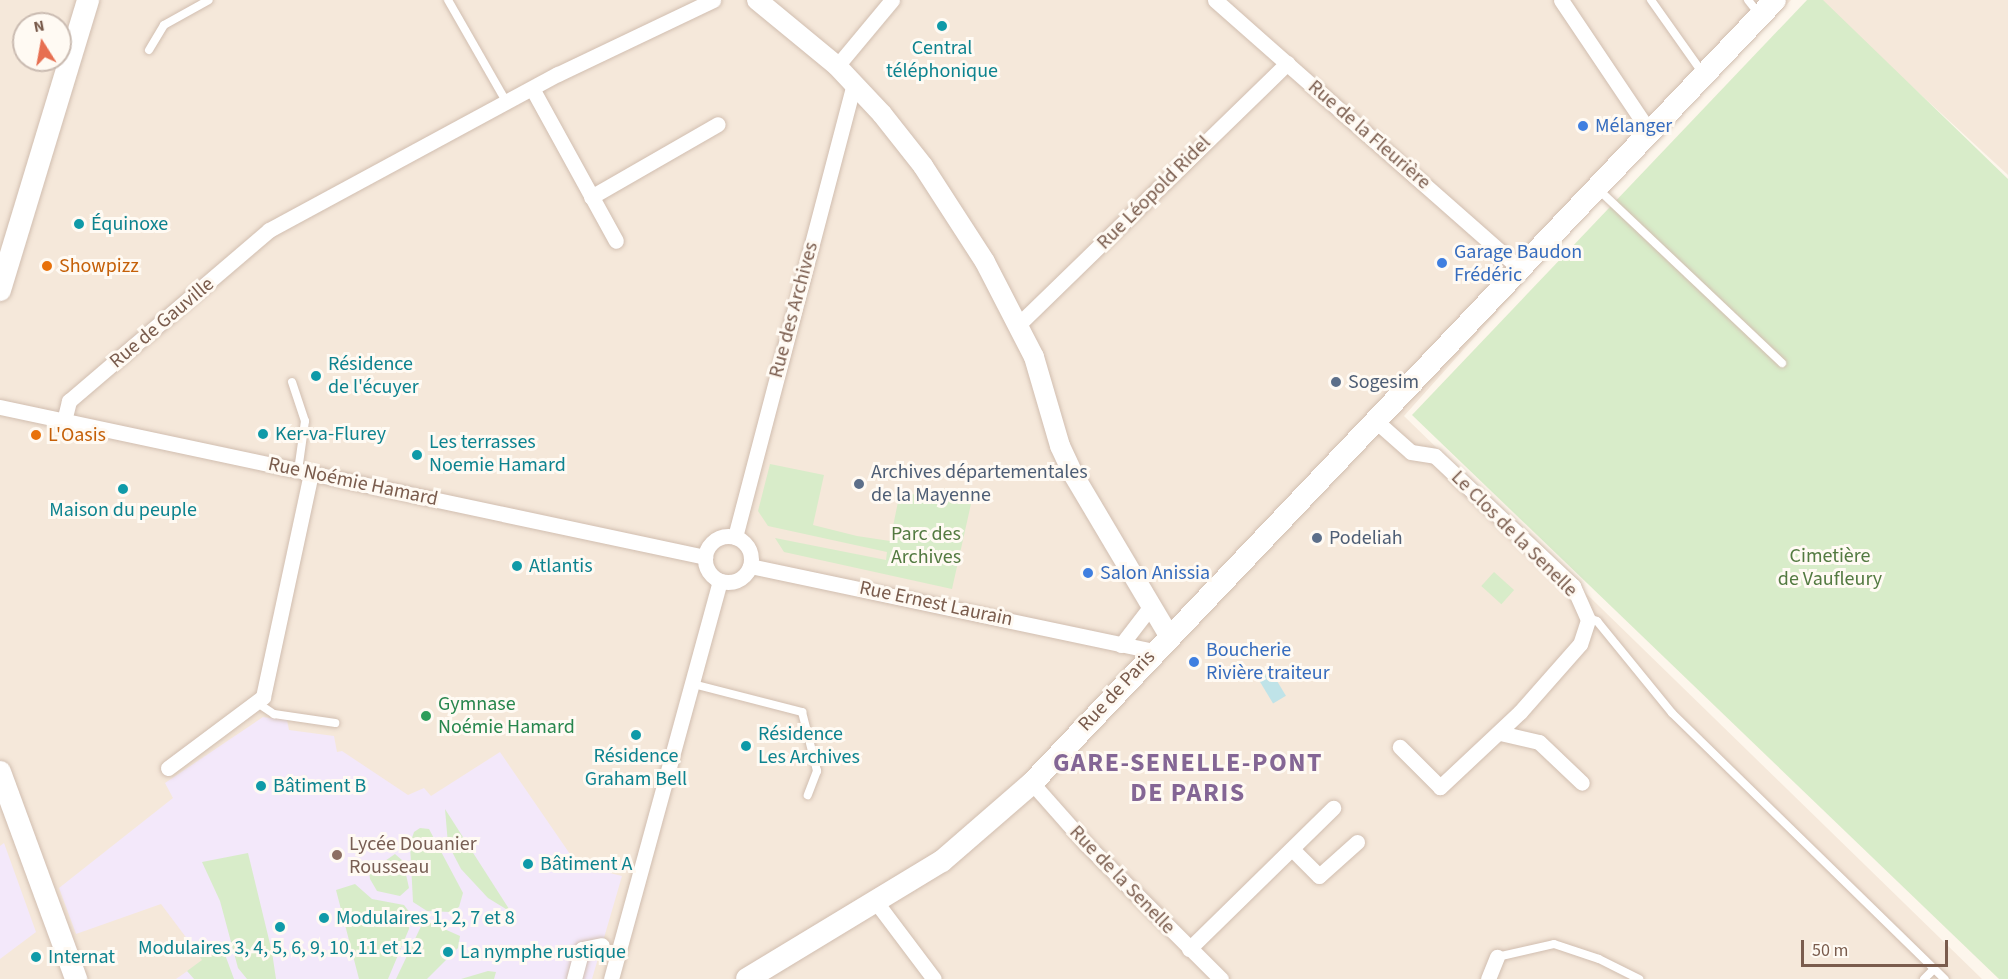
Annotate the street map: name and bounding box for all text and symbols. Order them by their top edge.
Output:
north arrow [12,12,72,72]
text: N [32,14,46,38]
marker: Central téléphonique [935,19,949,33]
place label: Central téléphonique [886,36,998,83]
street label: Rue de la Fleurière [1303,75,1435,195]
place label: Mélanger [1595,114,1672,138]
marker: Mélanger [1576,119,1590,133]
street label: Rue Léopold Ridel [1092,131,1216,255]
place label: Équinoxe [91,212,168,236]
marker: Équinoxe [72,217,86,231]
street label: Rue des Archives [764,239,824,381]
place label: Garage Baudon Frédéric [1454,240,1582,287]
place label: Showpizz [59,254,139,278]
marker: Garage Baudon Frédéric [1435,256,1449,270]
marker: Showpizz [40,259,54,273]
street label: Rue de Gauville [105,272,219,374]
place label: Résidence de l'écuyer [328,352,419,399]
marker: Résidence de l'écuyer [309,369,323,383]
place label: Sogesim [1348,370,1419,394]
marker: Sogesim [1329,375,1343,389]
place label: Ker-va-Flurey [275,422,386,446]
place label: L'Oasis [48,423,106,447]
marker: Ker-va-Flurey [256,427,270,441]
marker: L'Oasis [29,428,43,442]
place label: Les terrasses Noemie Hamard [429,431,566,478]
marker: Les terrasses Noemie Hamard [410,448,424,462]
street label: Rue Noémie Hamard [266,452,440,512]
place label: Archives départementales de la Mayenne [871,460,1088,507]
street label: Le Clos de la Senelle [1446,466,1582,602]
marker: Archives départementales de la Mayenne [852,477,866,491]
marker: Maison du peuple [116,482,130,496]
place label: Maison du peuple [49,498,197,522]
park label: Parc des Archives [891,522,961,569]
place label: Podeliah [1329,526,1403,550]
marker: Podeliah [1310,531,1324,545]
park label: Cimetière de Vaufleury [1778,545,1882,592]
place label: Atlantis [529,554,593,578]
marker: Atlantis [510,559,524,573]
place label: Salon Anissia [1100,561,1210,585]
marker: Salon Anissia [1081,566,1095,580]
street label: Rue Ernest Laurain [857,576,1015,632]
place label: Boucherie Rivière traiteur [1206,638,1330,685]
street label: Rue de Paris [1073,646,1161,736]
marker: Boucherie Rivière traiteur [1187,655,1201,669]
place label: Gymnase Noémie Hamard [438,692,575,739]
marker: Gymnase Noémie Hamard [419,709,433,723]
place label: Résidence Les Archives [758,722,860,769]
marker: Résidence Graham Bell [629,728,643,742]
marker: Résidence Les Archives [739,739,753,753]
place label: Résidence Graham Bell [585,744,687,791]
district label: GARE-SENELLE-PONT DE PARIS [1053,747,1323,808]
place label: Bâtiment B [273,774,366,798]
marker: Bâtiment B [254,779,268,793]
street label: Rue de la Senelle [1064,821,1180,939]
place label: Lycée Douanier Rousseau [349,832,477,879]
marker: Lycée Douanier Rousseau [330,848,344,862]
place label: Bâtiment A [540,852,632,876]
marker: Bâtiment A [521,857,535,871]
place label: Modulaires 1, 2, 7 et 8 [336,906,515,930]
marker: Modulaires 1, 2, 7 et 8 [317,911,331,925]
marker: Modulaires 3, 4, 5, 6, 9, 10, 11 et 12 [273,920,287,934]
scale bar [1804,928,1951,966]
place label: Modulaires 3, 4, 5, 6, 9, 10, 11 et 12 [138,936,422,960]
text: 50 m [1812,938,1848,963]
place label: La nymphe rustique [460,940,626,964]
place label: Internat [48,945,115,969]
marker: La nymphe rustique [441,945,455,959]
marker: Internat [29,950,43,964]

